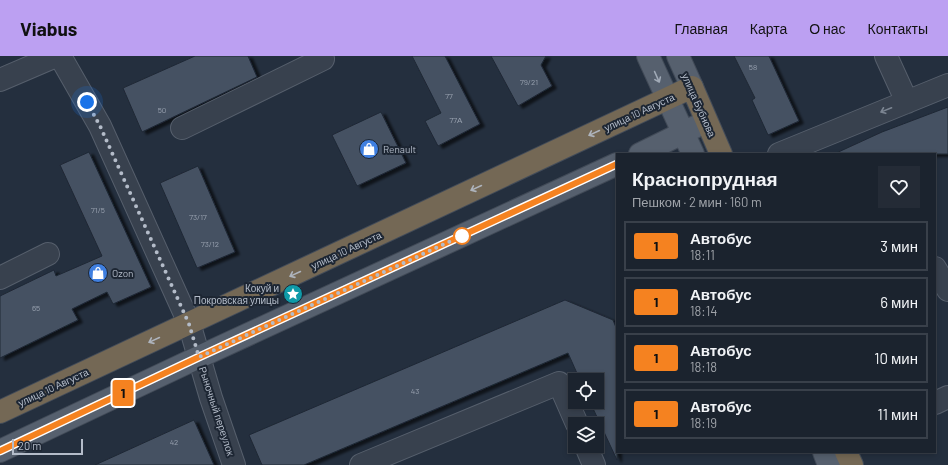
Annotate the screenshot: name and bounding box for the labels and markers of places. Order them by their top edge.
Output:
shop icon: Renault [358,138,380,160]
place label: Renault [383,143,417,155]
unlabelled marker [453,227,471,245]
shop icon: Ozon [87,262,109,284]
place label: Ozon [112,267,134,279]
place label: Кокуй и Покровская улицы [194,282,279,306]
place icon: Кокуй и Покровская улицы [282,283,304,305]

